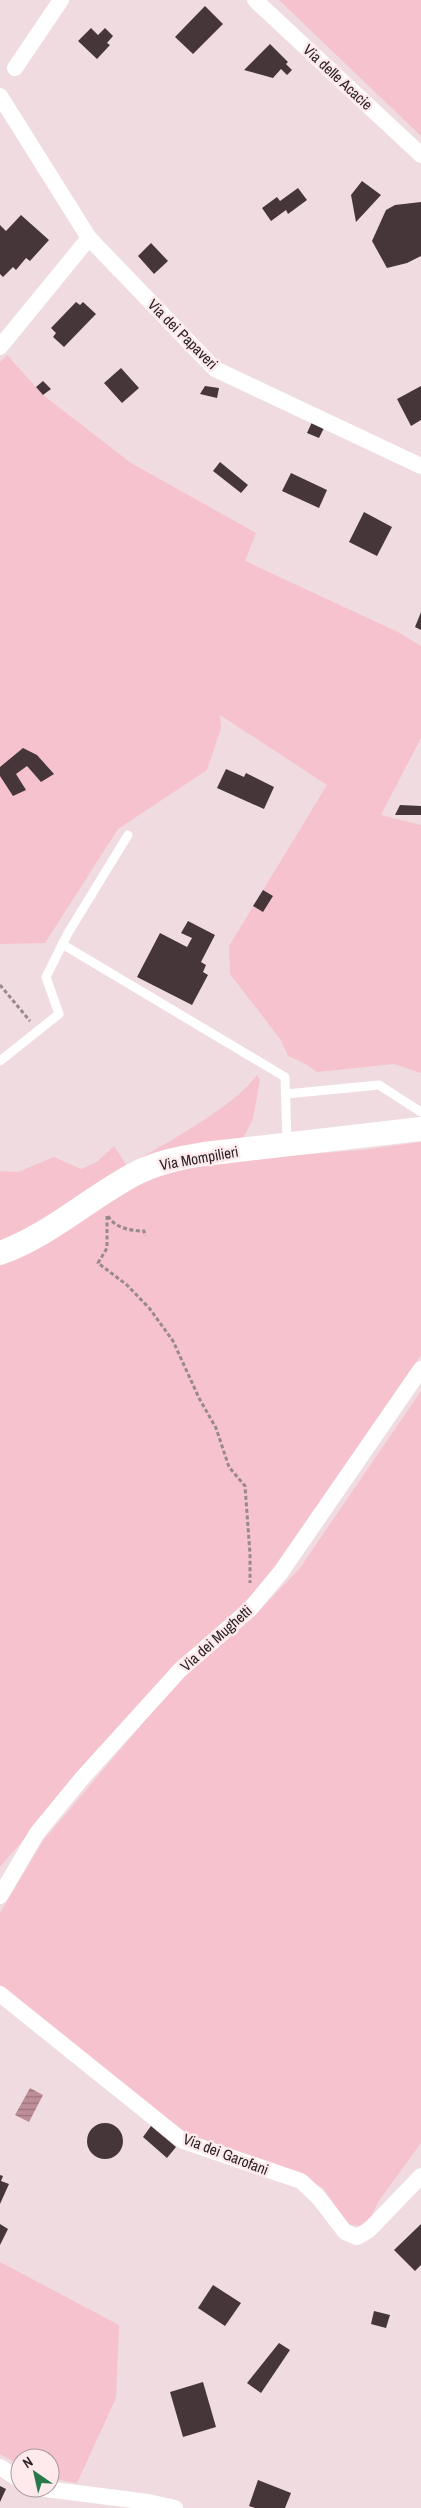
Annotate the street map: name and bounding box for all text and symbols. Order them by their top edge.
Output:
street label: Via delle Acacie [299,39,377,115]
street label: Via dei Papaveri [143,294,223,374]
street label: Via Mompilieri [158,1141,240,1175]
street label: Via dei Mughetti [176,1600,256,1676]
street label: Via dei Garofani [180,2128,272,2180]
north arrow [10,2448,60,2498]
text: N [19,2452,36,2472]

